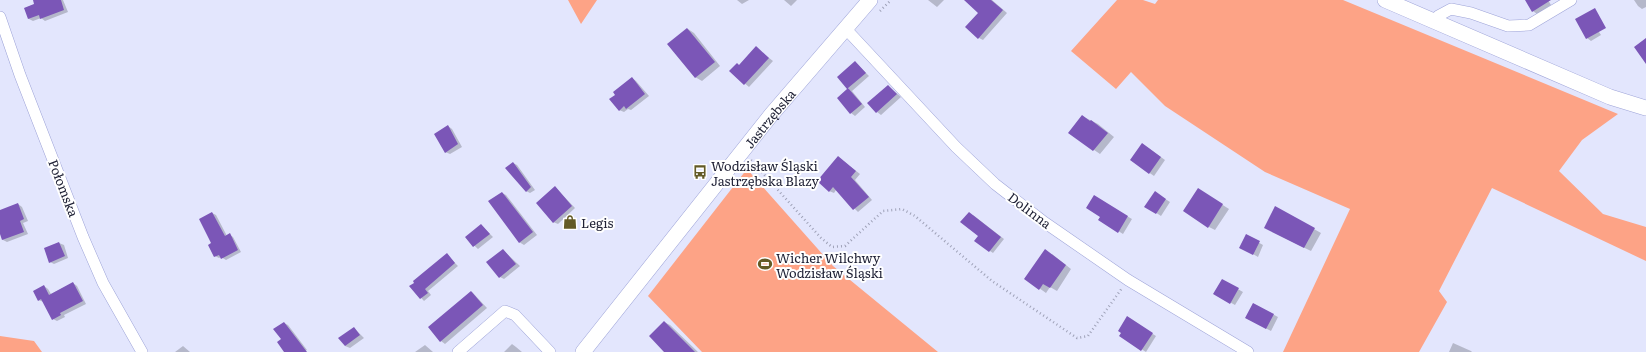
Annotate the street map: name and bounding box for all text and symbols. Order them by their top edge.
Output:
street label: Jastrzębska [739,84,799,152]
street label: Połomska [44,156,84,220]
place label: Wodzisław Śląski Jastrzębska Blazy [711,156,820,190]
bus stop icon: Wodzisław Śląski Jastrzębska Blazy [692,164,708,180]
street label: Dolinna [1004,187,1056,233]
place label: Legis [581,213,614,232]
shop icon: Legis [562,214,578,230]
place label: Wicher Wilchwy Wodzisław Śląski [776,248,884,282]
sports icon: Wicher Wilchwy Wodzisław Śląski [757,256,773,272]

